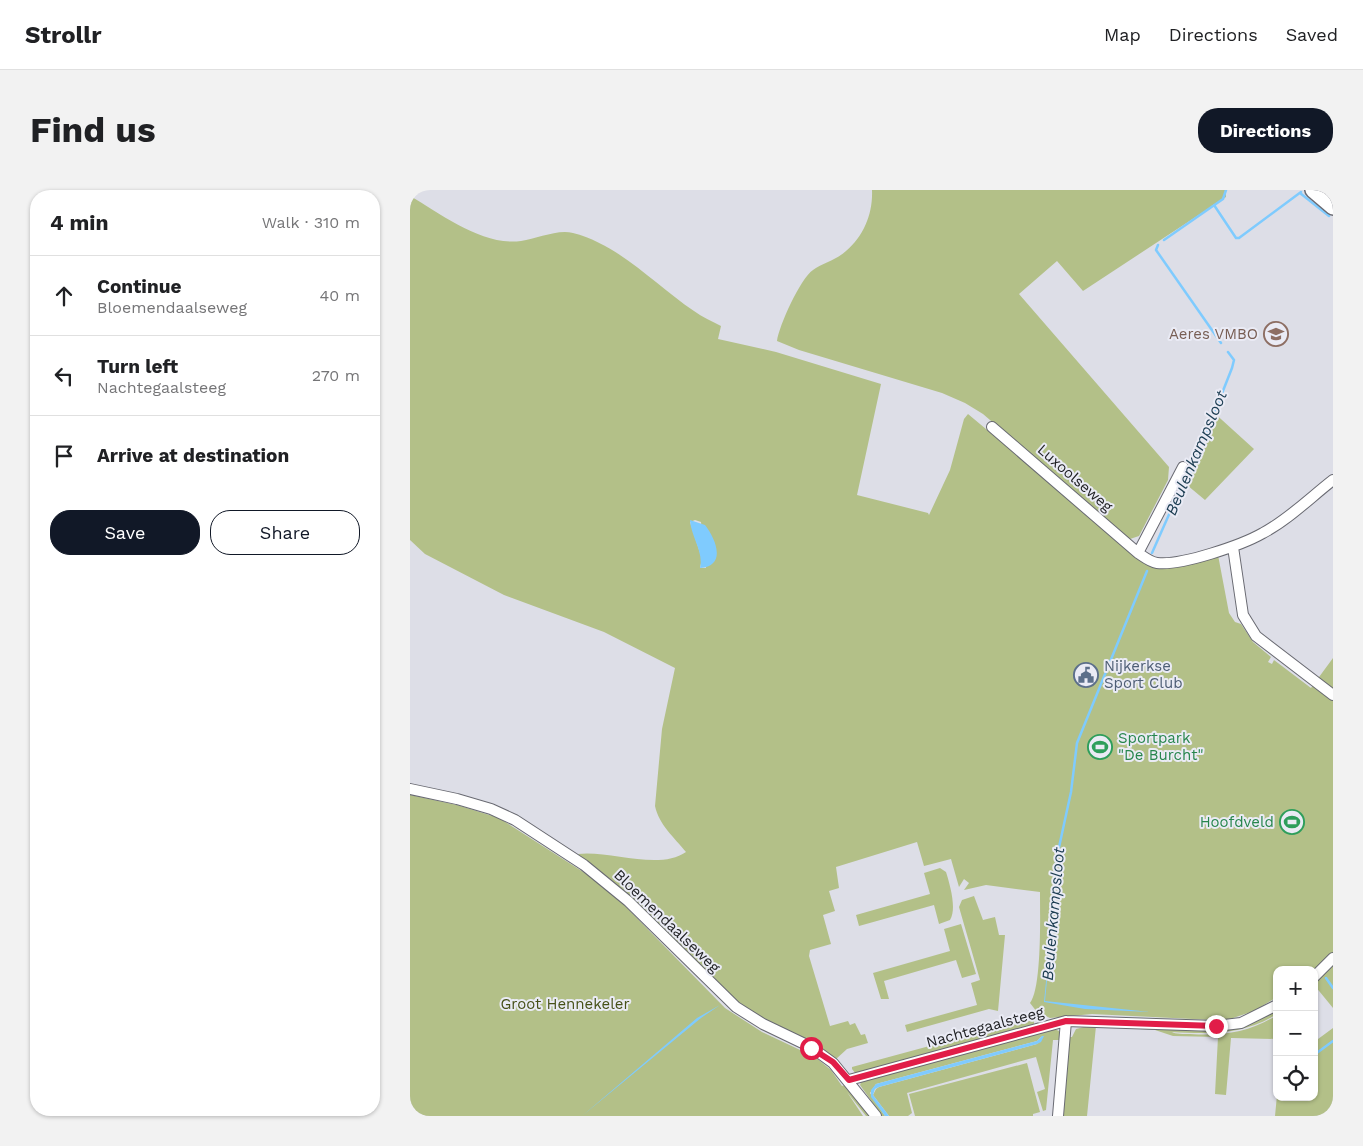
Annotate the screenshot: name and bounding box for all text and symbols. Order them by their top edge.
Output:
text: Strollr [25,21,102,49]
text: Map [1104,24,1141,45]
text: Directions [1169,24,1258,45]
text: Saved [1286,24,1338,45]
button: Directions [1198,108,1333,153]
text: Find us [30,109,156,151]
text: 4 min [50,210,108,235]
text: Walk · 310 m [262,213,360,232]
text: Continue [97,275,181,298]
icon: ahead [50,282,78,310]
text: 40 m [320,286,360,305]
text: Bloemendaalseweg [97,298,247,317]
school or university icon: Aeres VMBO [1263,321,1289,347]
place label: Aeres VMBO [1169,325,1258,343]
text: Turn left [97,355,178,378]
icon: left [50,362,78,390]
text: 270 m [312,366,360,385]
text: Nachtegaalsteeg [97,378,226,397]
water label: Beulenkampsloot [1161,387,1231,518]
street label: Luxoolseweg [1034,440,1116,516]
icon: arrive [50,442,78,470]
text: Arrive at destination [97,444,289,467]
button: Save [50,510,200,555]
button: Share [210,510,360,555]
place label: Nijkerkse Sport Club [1104,657,1183,692]
public building icon: Nijkerkse Sport Club [1073,662,1099,688]
place label: Sportpark "De Burcht" [1118,729,1203,764]
sports icon: Sportpark "De Burcht" [1087,734,1113,760]
sports icon: Hoofdveld [1279,809,1305,835]
place label: Hoofdveld [1200,813,1274,831]
water label: Beulenkampsloot [1038,846,1068,981]
street label: Bloemendaalseweg [610,866,724,976]
map controls [1273,966,1318,1101]
button: + [1273,966,1318,1011]
park label: Groot Hennekeler [500,995,630,1013]
street label: Nachtegaalsteeg [924,1003,1046,1051]
button: − [1273,1011,1318,1056]
route end [1205,1015,1228,1038]
route start [800,1037,823,1060]
button: locate [1273,1056,1318,1101]

